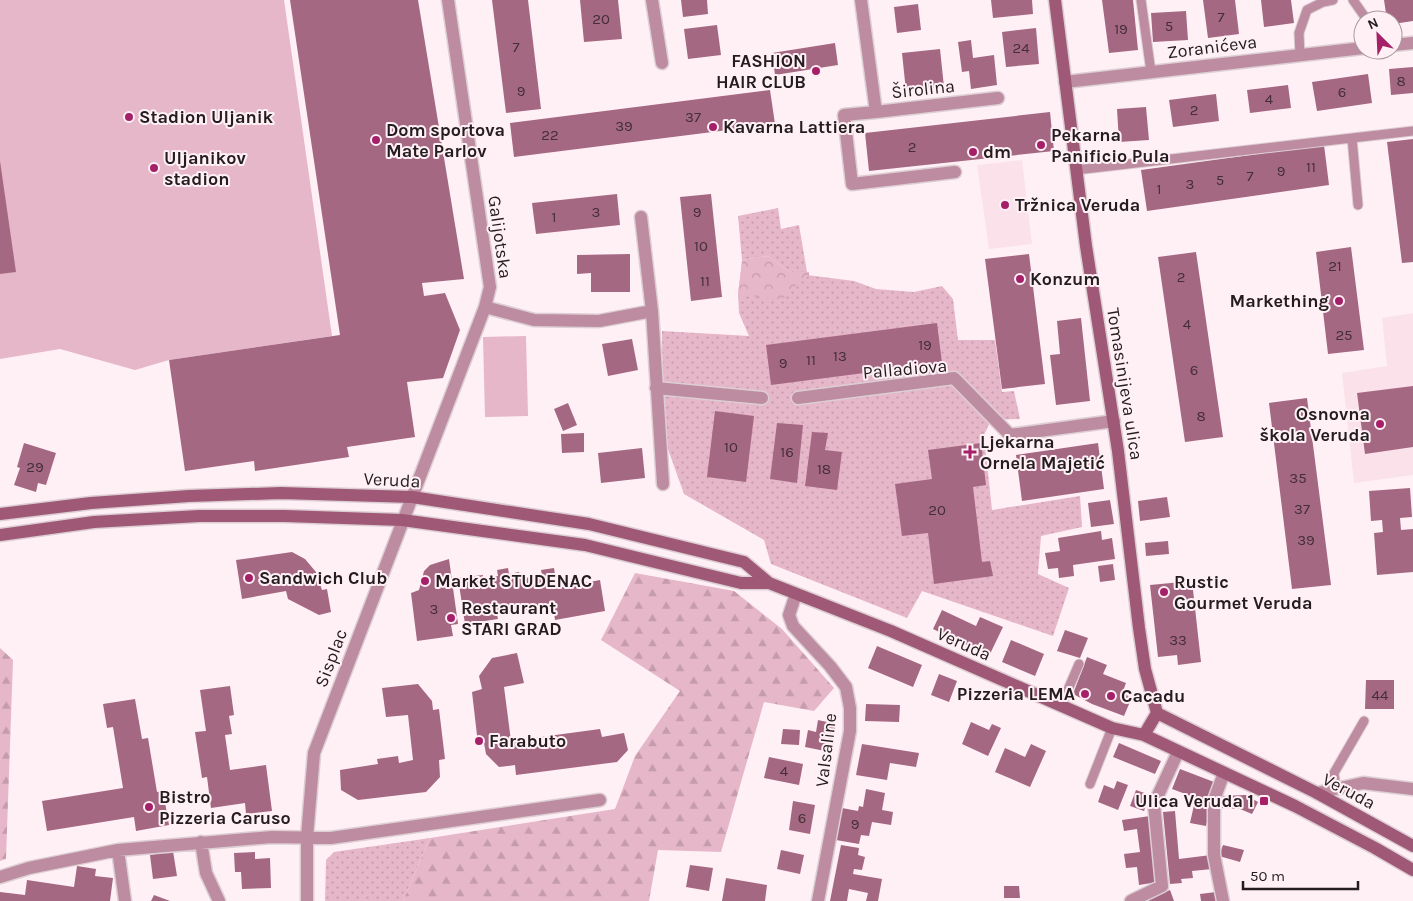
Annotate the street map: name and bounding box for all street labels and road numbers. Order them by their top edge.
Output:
street label: Zoranićeva [1166,31,1258,63]
street label: Širolina [890,75,956,103]
street label: Galijotska [483,194,517,280]
street label: Tomasinijeva ulica [1102,306,1148,462]
street label: Palladiova [862,354,948,384]
street label: Veruda [363,468,421,492]
street label: Veruda [934,622,994,666]
street label: Sisplac [310,626,352,690]
street label: Valsaline [811,712,841,788]
street label: Veruda [1319,768,1379,814]

